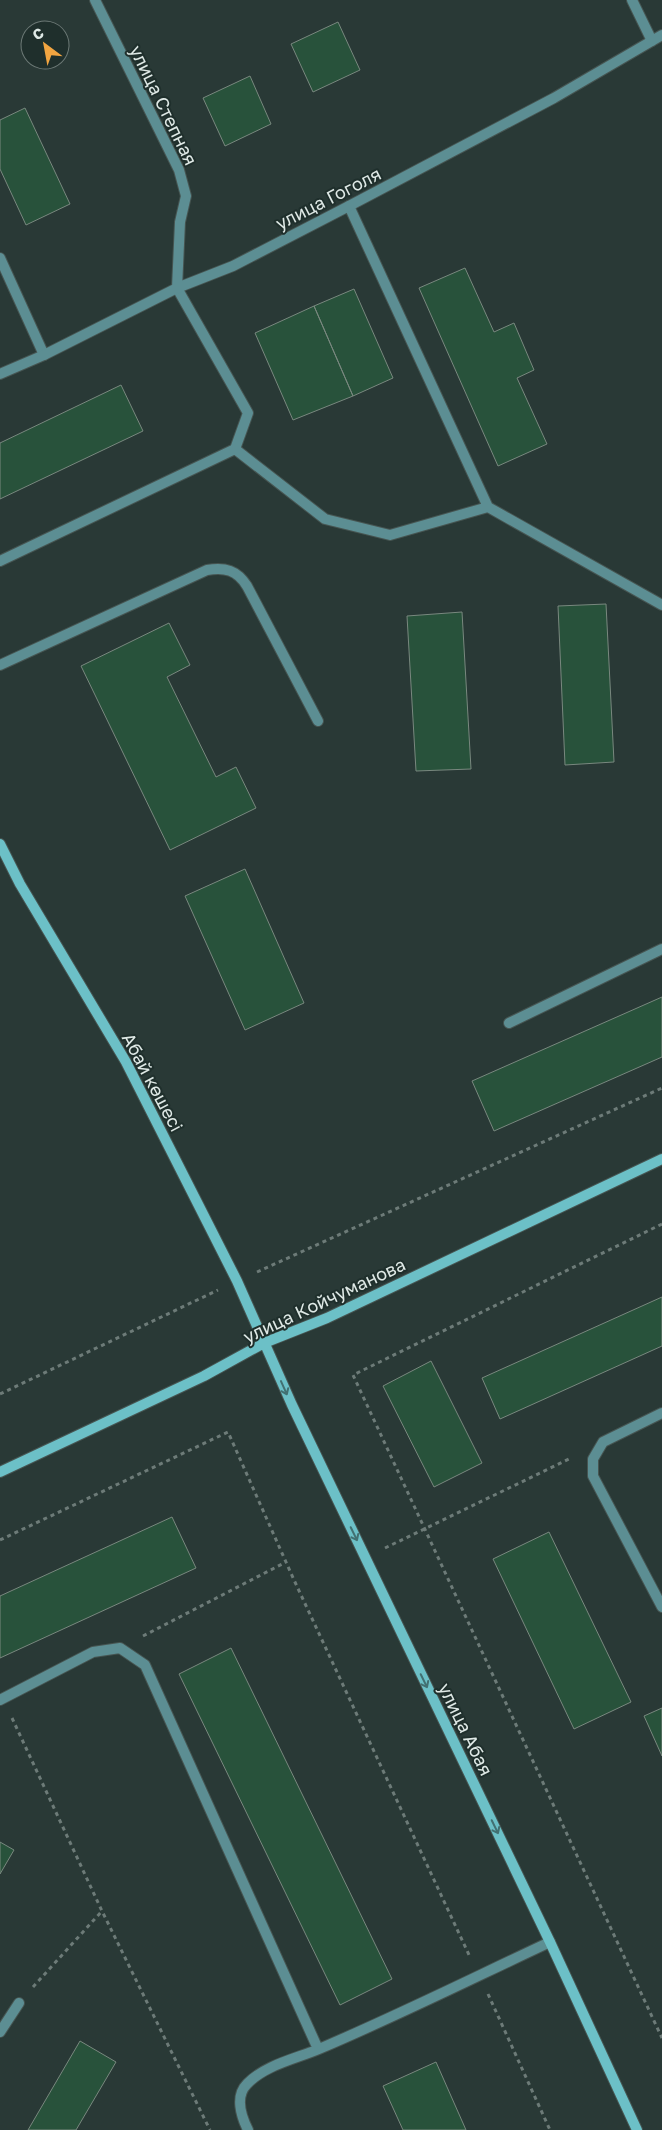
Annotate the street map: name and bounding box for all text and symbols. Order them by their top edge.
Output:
north arrow [20,20,70,70]
text: С [29,24,47,43]
street label: улица Степная [125,41,203,169]
street label: улица Гоголя [271,162,385,234]
street label: Абай көшесі [118,1029,188,1135]
street label: улица Койчуманова [239,1253,409,1347]
one-way arrow [279,1380,289,1395]
one-way arrow [350,1526,359,1541]
one-way arrow [420,1673,430,1688]
street label: улица Абая [434,1679,498,1779]
one-way arrow [491,1819,500,1834]

